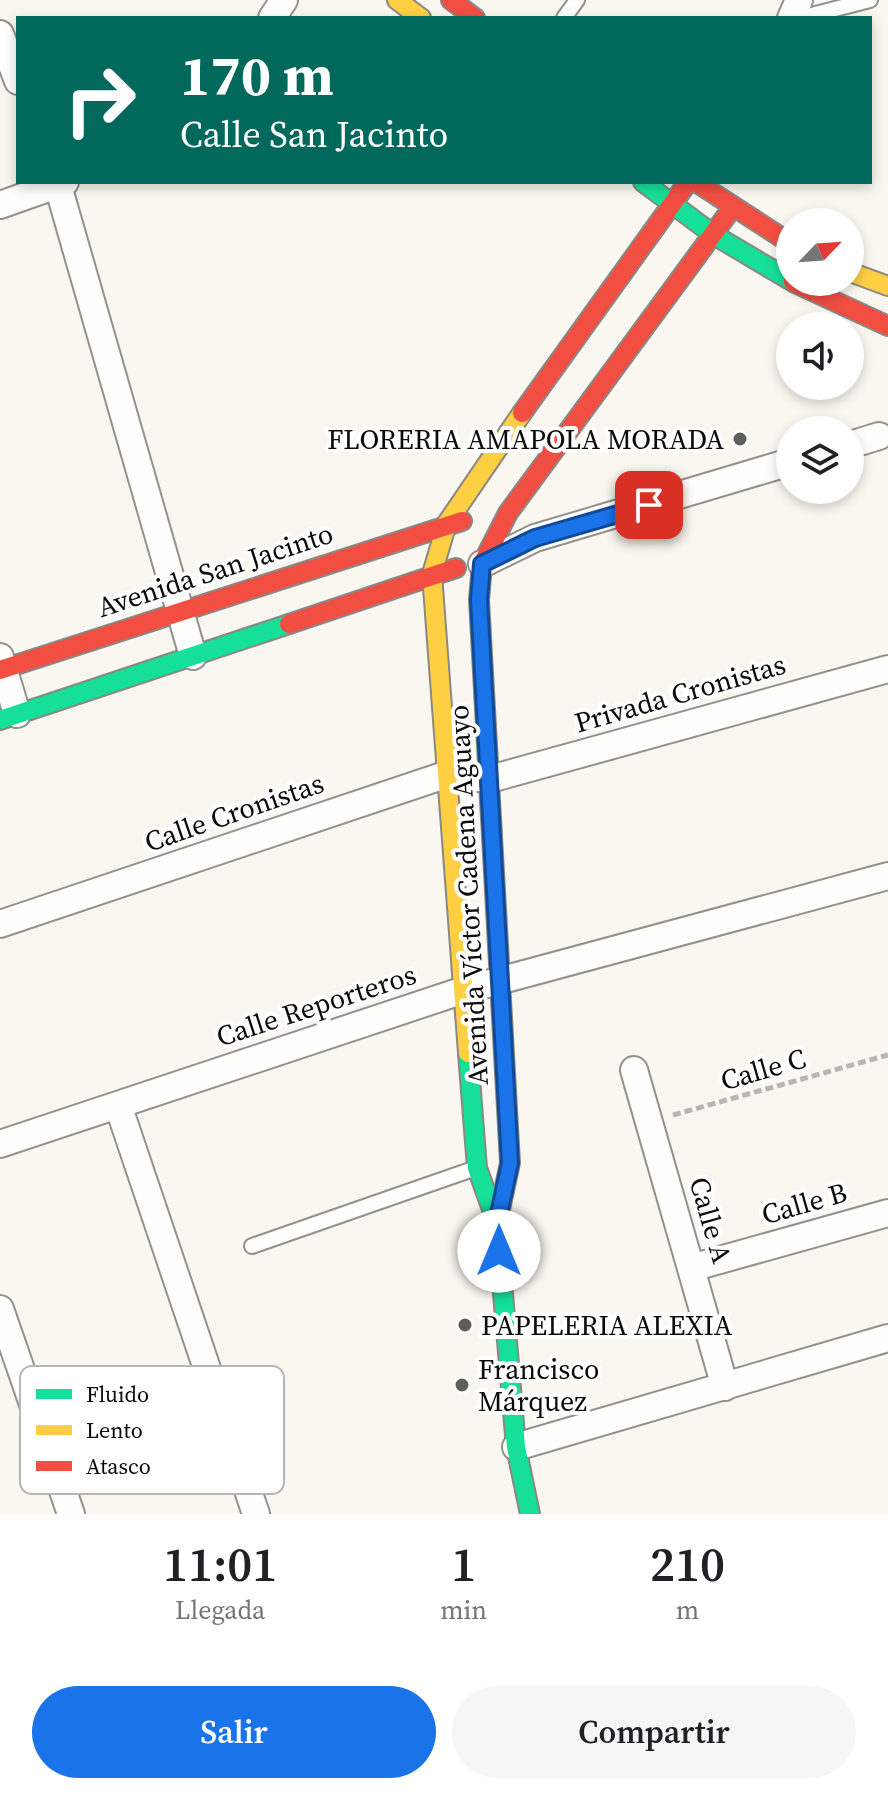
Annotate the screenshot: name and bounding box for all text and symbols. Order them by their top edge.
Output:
text: 170 m [180,37,334,114]
icon: right [48,48,152,152]
text: Calle San Jacinto [180,110,448,159]
north arrow [776,208,864,296]
map controls [776,208,864,504]
button: sound [776,312,864,400]
button: layers [776,416,864,504]
place label: FLORERIA AMAPOLA MORADA [327,420,724,458]
marker: FLORERIA AMAPOLA MORADA [731,430,749,448]
pin [615,471,683,539]
icon: arrive [627,483,671,527]
street label: Avenida San Jacinto [92,514,338,626]
street label: Privada Cronistas [570,645,790,741]
street label: Avenida Víctor Cadena Aguayo [439,704,497,1086]
street label: Calle Cronistas [139,764,329,860]
street label: Calle Reporteros [211,955,421,1055]
street label: Calle C [716,1039,810,1099]
street label: Calle A [681,1172,742,1268]
street label: Calle B [757,1173,851,1233]
position arrow [457,1209,541,1293]
place label: PAPELERIA ALEXIA [481,1306,733,1344]
marker: PAPELERIA ALEXIA [456,1316,474,1334]
place label: Francisco Márquez [478,1350,599,1420]
legend [20,1366,284,1494]
marker: Francisco Márquez [453,1376,471,1394]
text: Fluido [86,1379,149,1409]
text: Lento [86,1415,143,1445]
text: Atasco [86,1451,151,1481]
text: 11:01 [163,1531,277,1597]
text: 1 [451,1531,476,1597]
text: 210 [650,1531,725,1597]
text: Llegada [175,1592,265,1628]
text: min [440,1592,487,1628]
text: m [676,1592,699,1628]
button: Salir [32,1686,436,1778]
button: Compartir [452,1686,856,1778]

